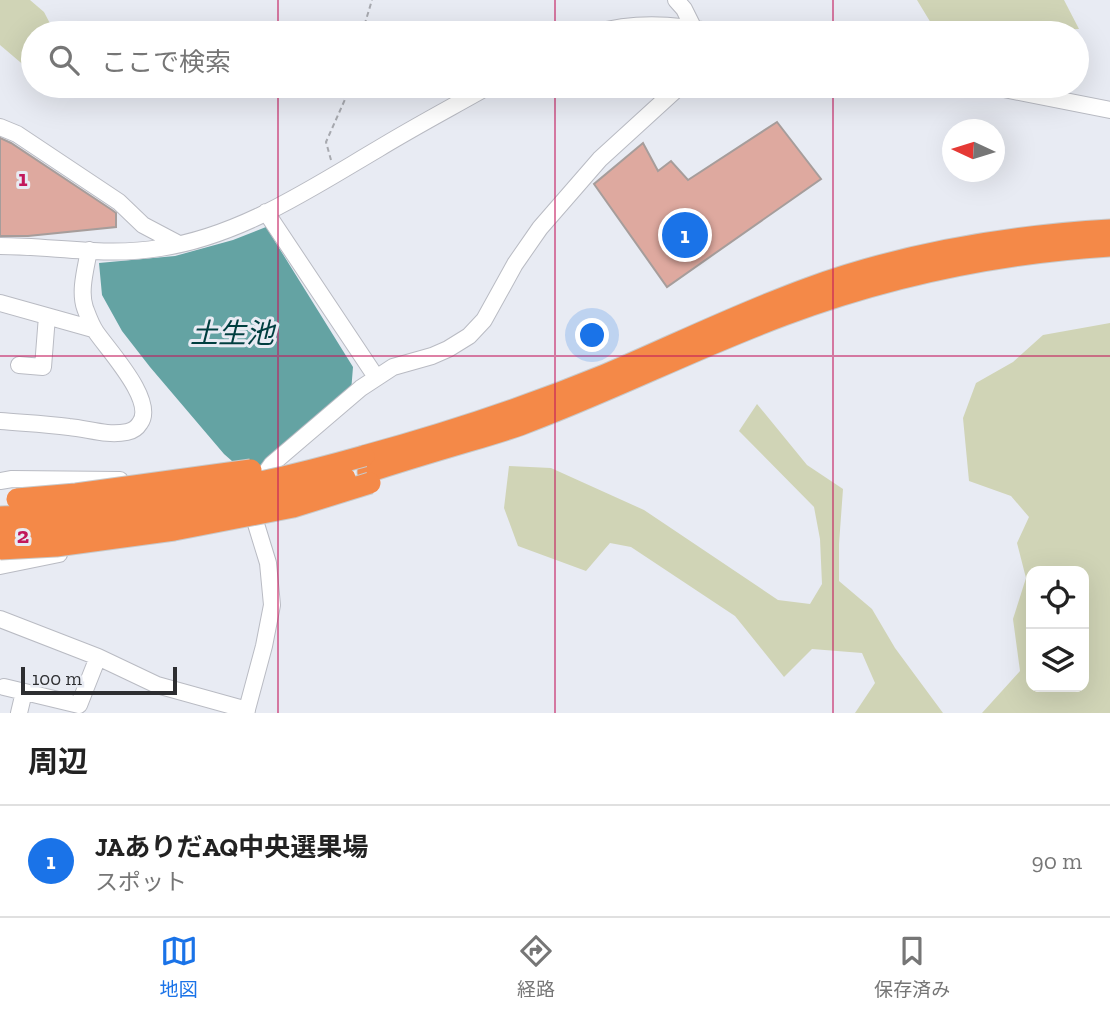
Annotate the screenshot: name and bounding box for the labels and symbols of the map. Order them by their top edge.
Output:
north arrow [942,119,1005,182]
text: 1 [18,164,28,192]
pin: 1 [662,209,708,261]
water label: 土生池 [190,317,277,350]
your location [575,318,609,352]
text: 2 [17,521,29,549]
scale bar [21,664,177,696]

